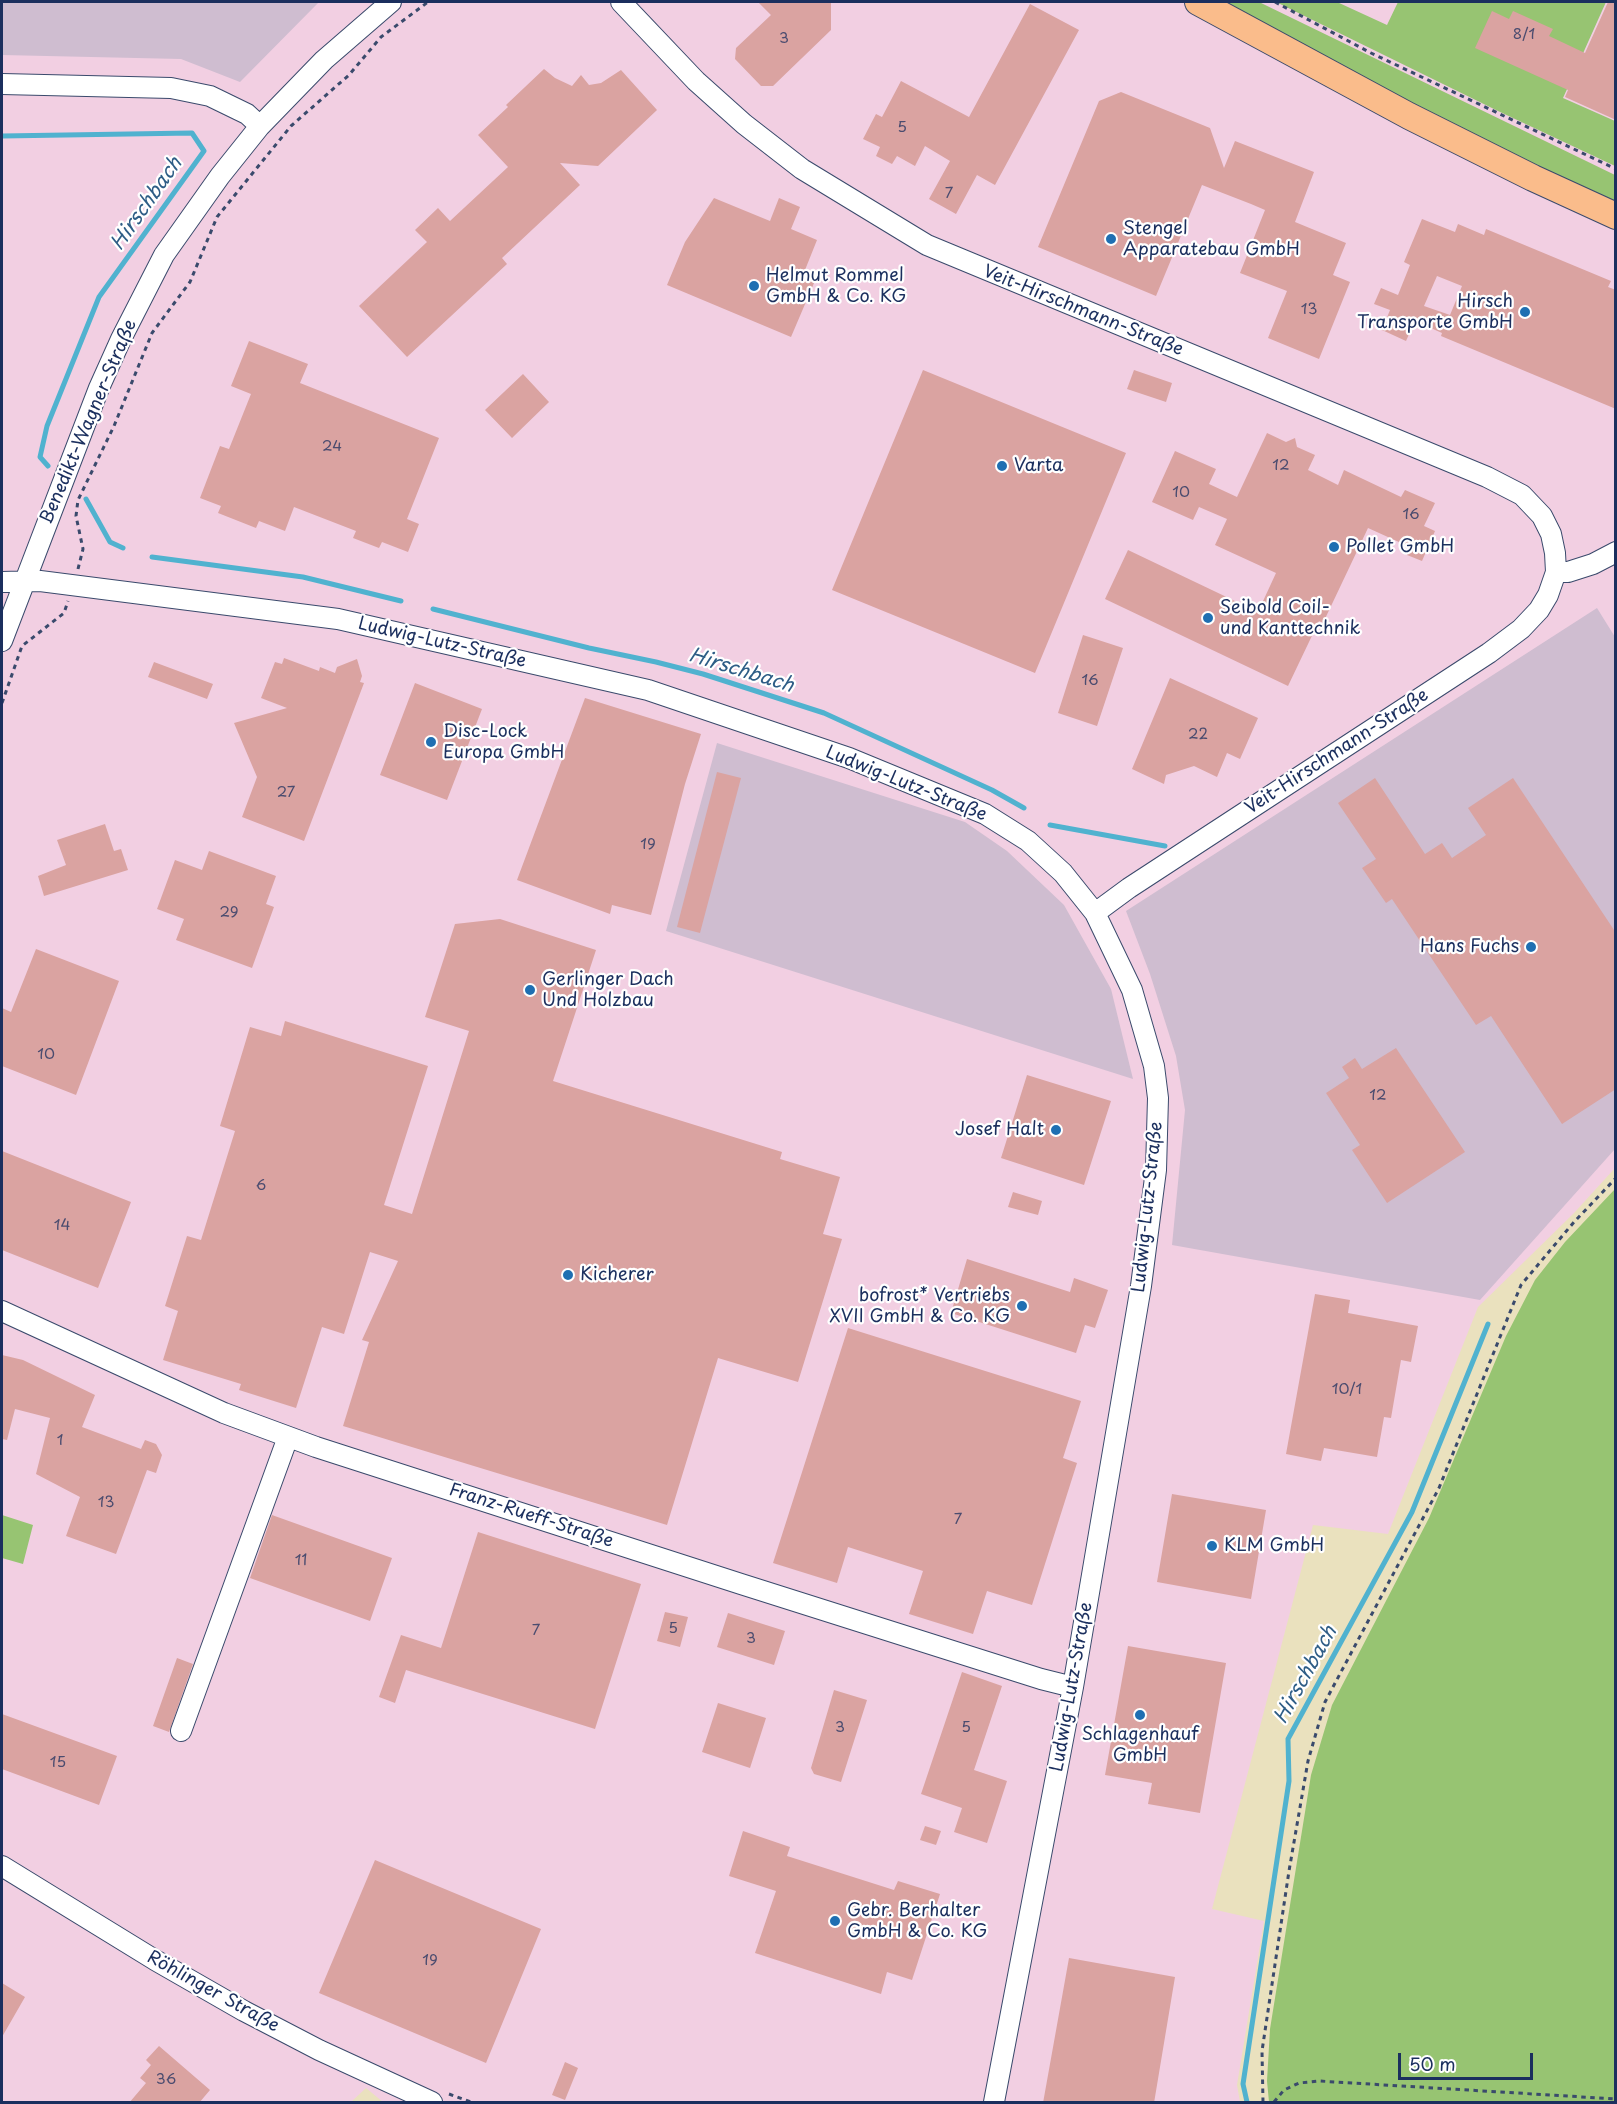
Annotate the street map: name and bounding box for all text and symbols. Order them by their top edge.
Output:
house number: 8/1 [1513,26,1535,44]
house number: 3 [779,30,789,48]
house number: 5 [897,119,907,137]
water label: Hirschbach [106,153,188,255]
house number: 7 [945,185,953,203]
place label: Stengel Apparatebau GmbH [1123,218,1300,260]
marker: Stengel Apparatebau GmbH [1104,232,1118,246]
street label: Veit-Hirschmann-Straße [980,261,1186,361]
place label: Helmut Rommel GmbH & Co. KG [766,265,906,308]
marker: Helmut Rommel GmbH & Co. KG [747,279,761,293]
place label: Hirsch Transporte GmbH [1357,291,1513,334]
house number: 13 [1301,301,1317,319]
marker: Hirsch Transporte GmbH [1518,305,1532,319]
street label: Benedikt-Wagner-Straße [36,317,142,527]
house number: 24 [322,438,342,456]
place label: Varta [1014,455,1063,477]
house number: 12 [1272,457,1290,475]
marker: Varta [995,459,1009,473]
house number: 10 [1172,484,1190,502]
house number: 16 [1402,506,1420,524]
place label: Pollet GmbH [1346,536,1454,558]
marker: Pollet GmbH [1327,540,1341,554]
place label: Seibold Coil- und Kanttechnik [1220,597,1360,640]
marker: Seibold Coil- und Kanttechnik [1201,611,1215,625]
street label: Ludwig-Lutz-Straße [356,613,528,673]
water label: Hirschbach [686,644,796,698]
house number: 16 [1081,672,1099,690]
street label: Veit-Hirschmann-Straße [1241,685,1433,819]
place label: Disc-Lock Europa GmbH [443,721,564,764]
house number: 22 [1188,726,1208,744]
marker: Disc-Lock Europa GmbH [424,735,438,749]
street label: Ludwig-Lutz-Straße [822,742,990,826]
house number: 27 [277,784,295,802]
house number: 19 [640,836,656,854]
house number: 29 [219,904,239,922]
place label: Hans Fuchs [1420,936,1519,958]
marker: Hans Fuchs [1524,940,1538,954]
place label: Gerlinger Dach Und Holzbau [542,969,674,1012]
marker: Gerlinger Dach Und Holzbau [523,983,537,997]
house number: 10 [37,1046,55,1064]
house number: 12 [1369,1087,1387,1105]
place label: Josef Halt [955,1119,1044,1141]
street label: Ludwig-Lutz-Straße [1128,1120,1168,1294]
marker: Josef Halt [1049,1123,1063,1137]
house number: 6 [256,1177,266,1195]
house number: 14 [54,1217,70,1235]
place label: Kicherer [580,1264,654,1286]
marker: Kicherer [561,1268,575,1282]
place label: bofrost* Vertriebs XVII GmbH & Co. KG [829,1285,1010,1328]
marker: bofrost* Vertriebs XVII GmbH & Co. KG [1015,1299,1029,1313]
house number: 10/1 [1332,1381,1362,1399]
house number: 1 [57,1432,63,1450]
street label: Franz-Rueff-Straße [446,1479,616,1553]
house number: 13 [98,1494,114,1512]
house number: 7 [954,1511,962,1529]
place label: KLM GmbH [1224,1535,1324,1557]
marker: KLM GmbH [1205,1539,1219,1553]
house number: 11 [295,1552,307,1570]
street label: Ludwig-Lutz-Straße [1046,1601,1098,1773]
house number: 5 [668,1620,678,1638]
house number: 7 [532,1622,540,1640]
water label: Hirschbach [1269,1622,1343,1728]
house number: 3 [746,1630,756,1648]
marker: Schlagenhauf GmbH [1133,1708,1147,1722]
house number: 3 [835,1719,845,1737]
house number: 5 [961,1719,971,1737]
place label: Schlagenhauf GmbH [1081,1724,1199,1766]
house number: 15 [50,1754,66,1772]
place label: Gebr. Berhalter GmbH & Co. KG [847,1900,987,1942]
marker: Gebr. Berhalter GmbH & Co. KG [828,1914,842,1928]
street label: Röhlinger Straße [143,1947,283,2037]
house number: 19 [422,1952,438,1970]
scale bar [1401,2041,1536,2079]
text: 50 m [1409,2050,1456,2077]
house number: 36 [156,2071,176,2089]

